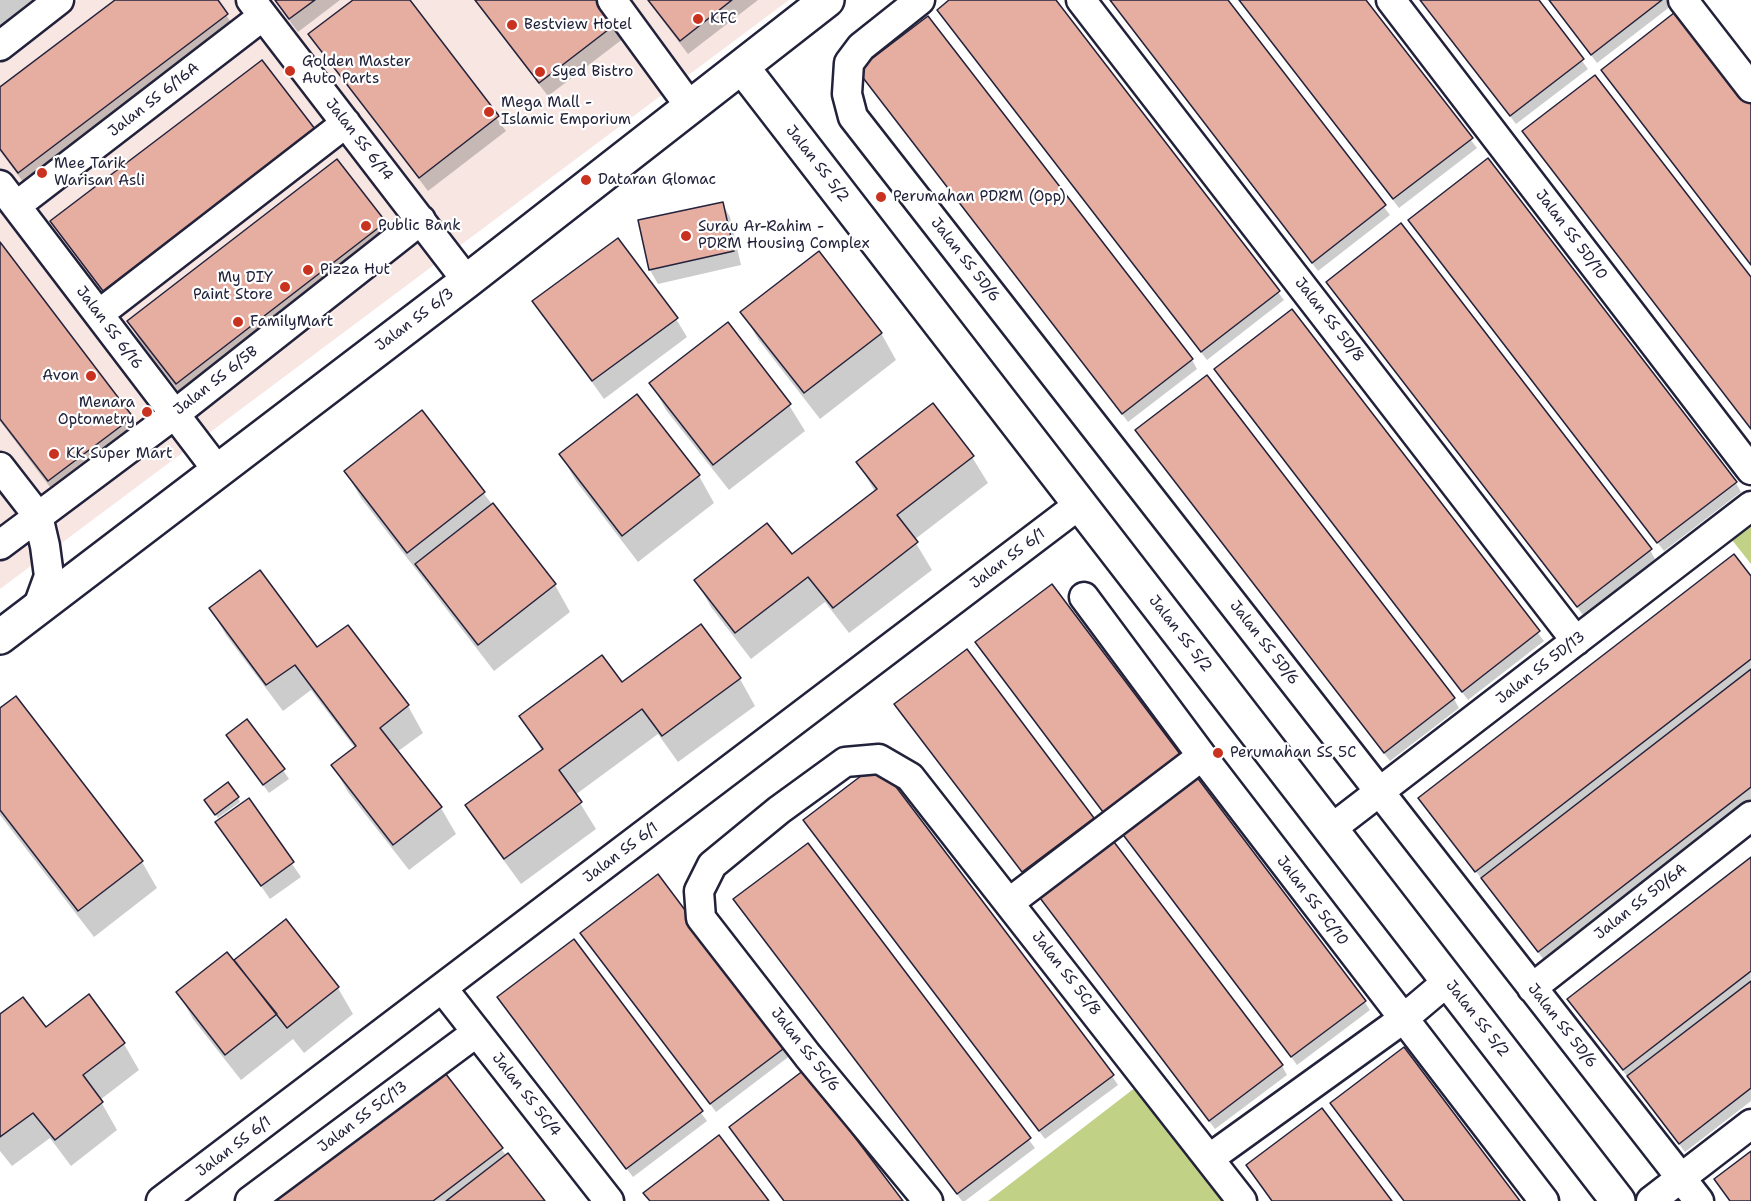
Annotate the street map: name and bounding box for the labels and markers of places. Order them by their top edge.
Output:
place label: KFC [710,10,737,28]
marker: KFC [691,12,705,26]
place label: Bestview Hotel [524,16,632,34]
marker: Bestview Hotel [505,18,519,32]
place label: Golden Master Auto Parts [302,53,411,88]
place label: Syed Bistro [552,63,633,81]
marker: Golden Master Auto Parts [283,64,297,78]
marker: Syed Bistro [533,65,547,79]
place label: Mega Mall - Islamic Emporium [501,94,631,129]
marker: Mega Mall - Islamic Emporium [482,105,496,119]
place label: Mee Tarik Warisan Asli [54,155,145,190]
marker: Mee Tarik Warisan Asli [35,166,49,180]
place label: Dataran Glomac [598,171,716,189]
marker: Dataran Glomac [579,173,593,187]
place label: Perumahan PDRM (Opp) [893,188,1066,206]
marker: Perumahan PDRM (Opp) [874,190,888,204]
place label: Public Bank [378,217,461,235]
place label: Surau Ar-Rahim - PDRM Housing Complex [698,218,870,253]
marker: Public Bank [359,219,373,233]
marker: Surau Ar-Rahim - PDRM Housing Complex [679,229,693,243]
place label: Pizza Hut [320,261,390,279]
marker: Pizza Hut [301,263,315,277]
place label: My DIY Paint Store [193,269,273,304]
marker: My DIY Paint Store [278,280,292,294]
place label: FamilyMart [250,313,333,331]
marker: FamilyMart [231,315,245,329]
place label: Avon [42,367,79,385]
marker: Avon [84,369,98,383]
place label: Menara Optometry [58,394,135,429]
marker: Menara Optometry [140,405,154,419]
place label: KK Super Mart [66,445,172,463]
marker: KK Super Mart [47,447,61,461]
place label: Perumahan SS 5C [1230,744,1356,762]
marker: Perumahan SS 5C [1211,746,1225,760]

